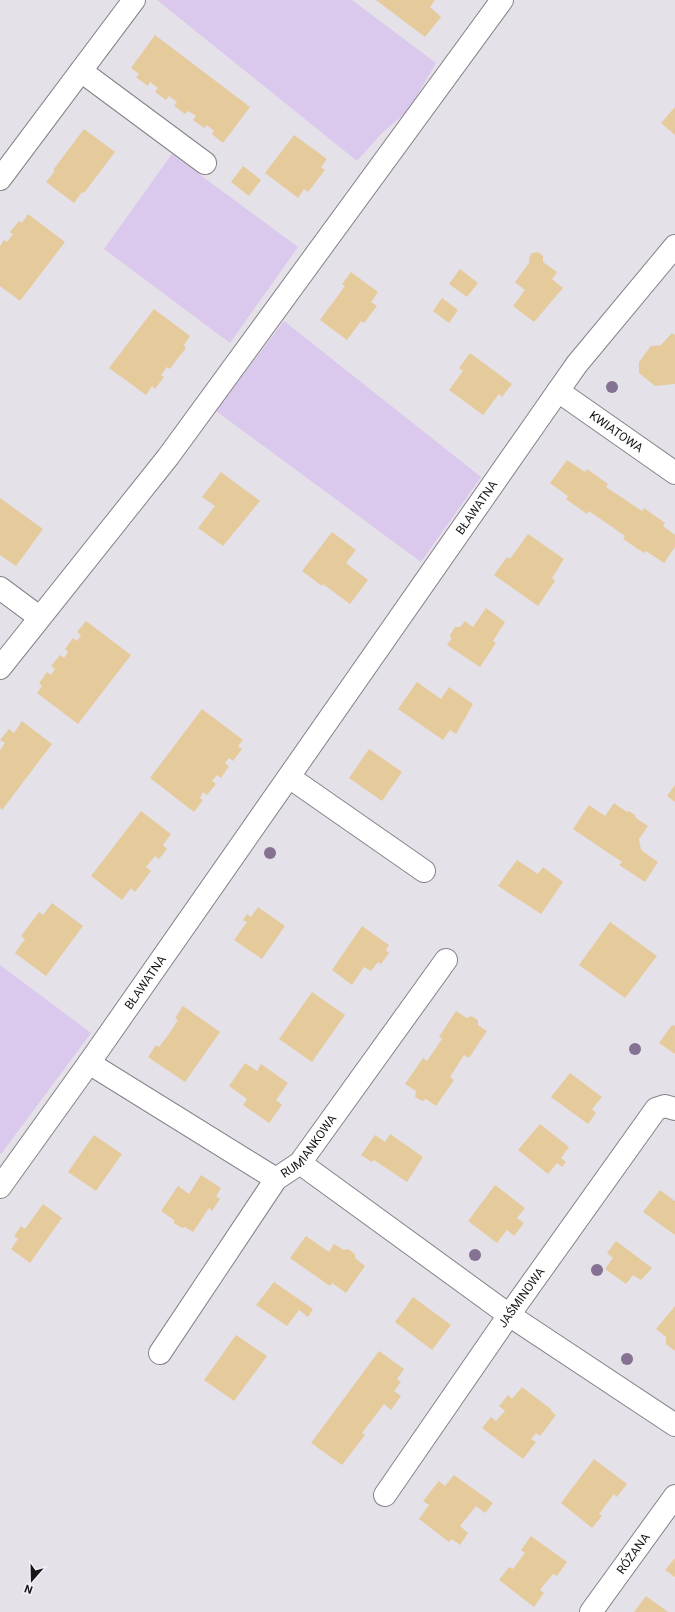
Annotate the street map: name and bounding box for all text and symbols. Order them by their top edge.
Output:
street label: KWIATOWA [587,408,646,455]
street label: BŁAWATNA [453,478,500,537]
street label: BŁAWATNA [122,953,169,1012]
street label: RUMIANKOWA [278,1112,339,1181]
street label: JAŚMINOWA [495,1265,548,1330]
street label: RÓŻANA [614,1530,653,1577]
north arrow [12,1560,52,1600]
text: N [23,1581,35,1596]

